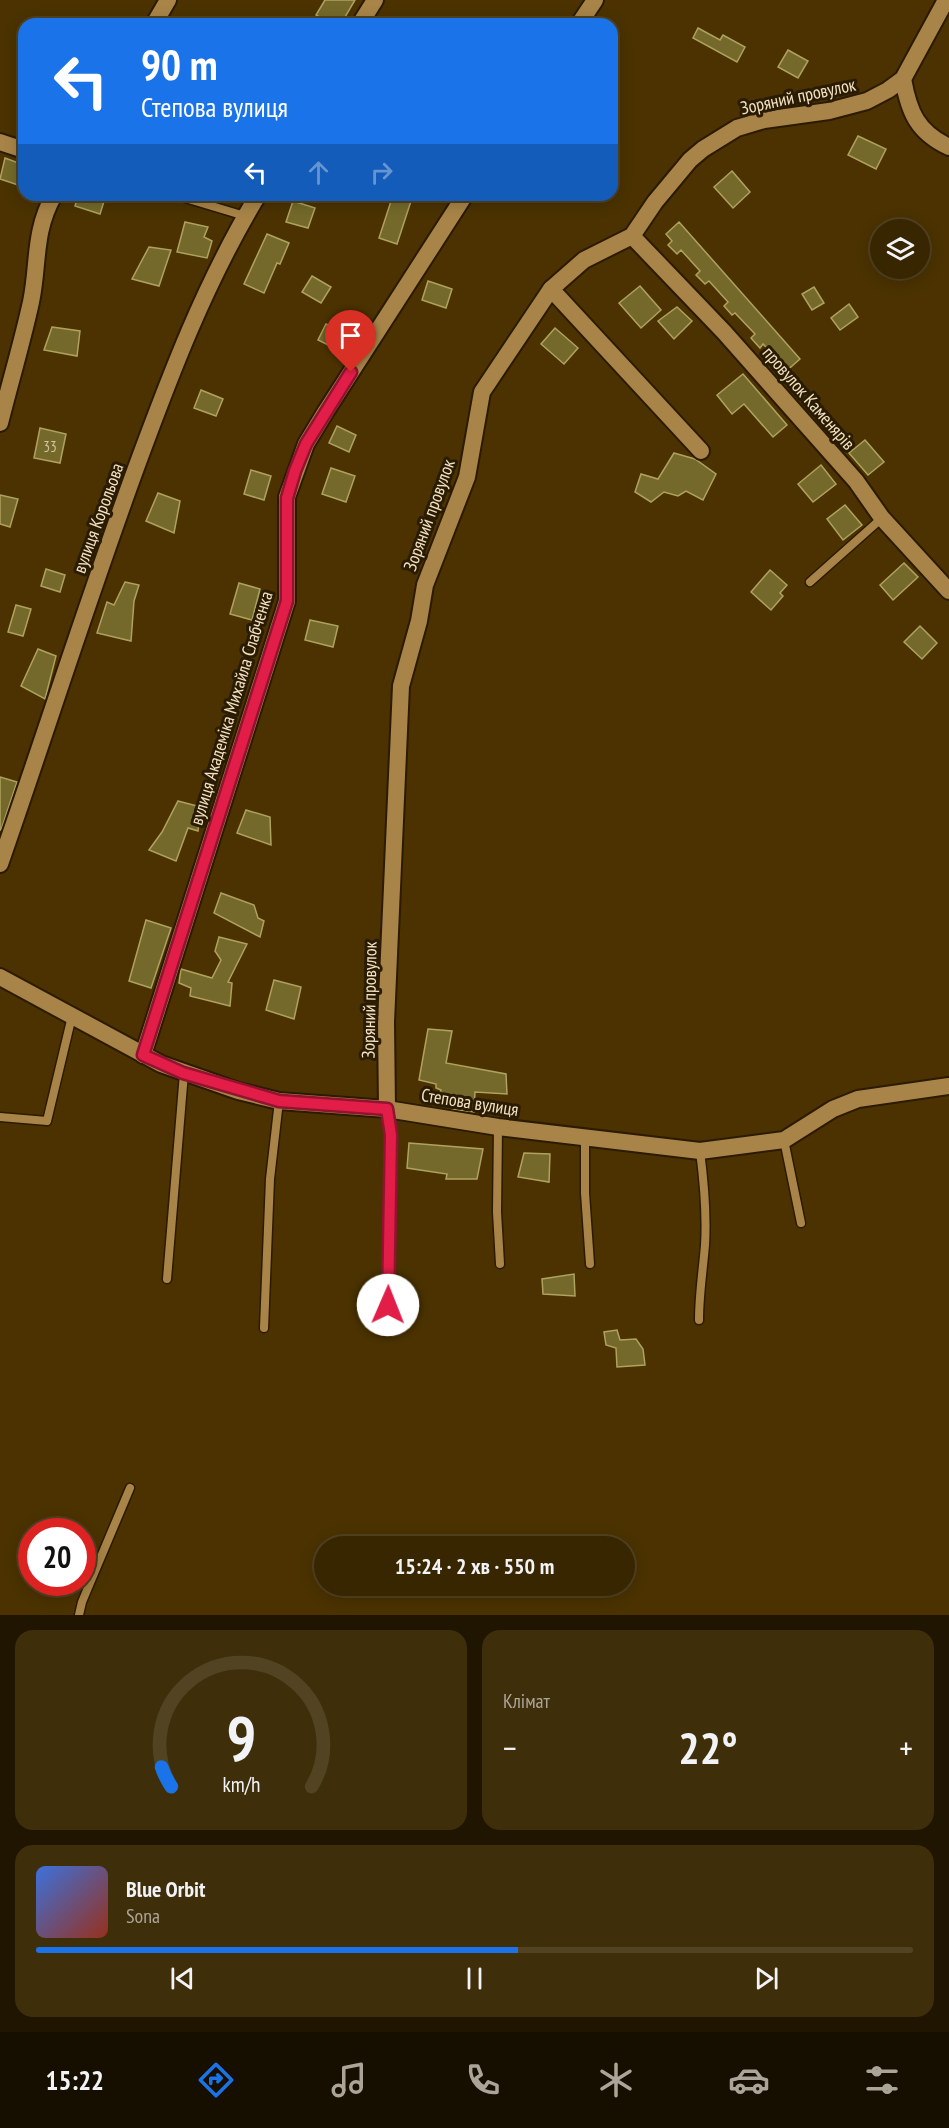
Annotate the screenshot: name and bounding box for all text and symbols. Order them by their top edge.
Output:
text: 90 m [141,37,218,92]
icon: left [42,42,120,120]
street label: Зоряний провулок [738,73,858,119]
text: Степова вулиця [141,90,288,124]
icon: left [239,156,272,189]
icon: ahead [302,156,335,189]
icon: right [365,156,398,189]
map controls [870,219,930,279]
button: layers [870,219,930,279]
pin [325,310,376,372]
icon: arrive [334,319,367,352]
street label: провулок Каменярів [758,342,860,454]
house number: 33 [43,437,57,456]
street label: Зоряний провулок [398,456,460,574]
street label: вулиця Корольова [67,460,129,576]
street label: вулиця Академіка Михайла Слабченка [184,588,278,828]
street label: Зоряний провулок [356,941,382,1059]
street label: Степова вулиця [420,1083,520,1121]
position arrow [356,1273,420,1337]
speed limit sign: 20 [18,1518,96,1596]
text: 15:24 · 2 хв · 550 m [395,1552,554,1580]
text: Клімат [503,1688,550,1714]
text: 9 [226,1697,256,1778]
text: 22° [678,1718,738,1776]
text: − [503,1726,517,1769]
text: + [899,1726,913,1769]
text: km/h [222,1770,260,1798]
text: Blue Orbit [126,1875,205,1903]
text: Sona [126,1903,160,1929]
icon: previous [166,1962,199,1995]
icon: pause [458,1962,491,1995]
icon: next [750,1962,783,1995]
icon: directions [195,2059,237,2101]
icon: music [328,2059,370,2101]
icon: phone [462,2059,504,2101]
icon: climate [595,2059,637,2101]
icon: car [728,2059,770,2101]
icon: filters [861,2059,903,2101]
text: 15:22 [46,2063,104,2097]

